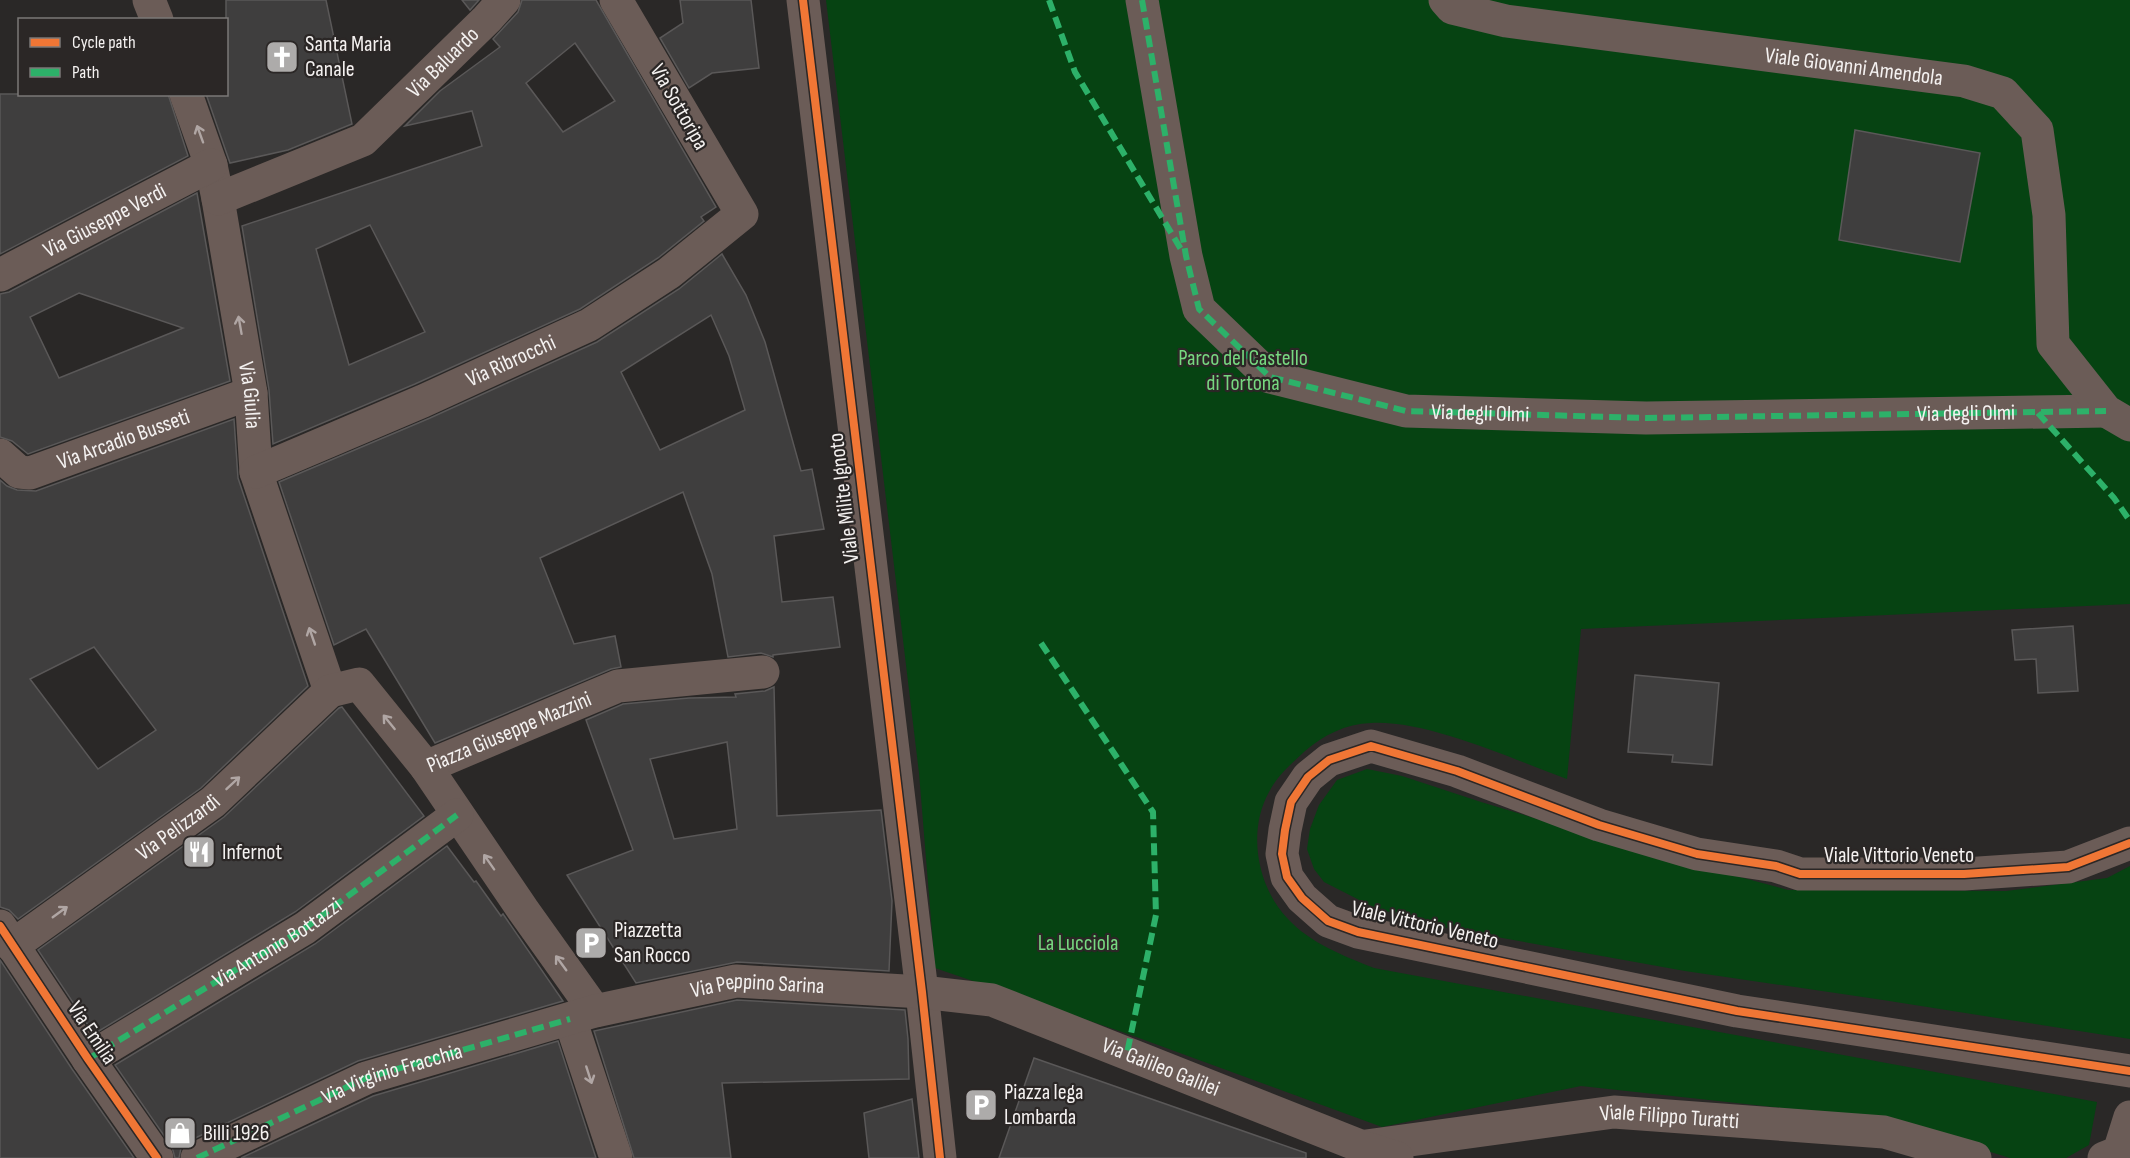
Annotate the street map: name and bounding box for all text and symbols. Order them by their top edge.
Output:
legend [18,18,228,96]
street label: Via Baluardo [401,21,485,103]
place label: Santa Maria Canale [305,31,391,83]
text: Cycle path [72,32,136,53]
church icon: Santa Maria Canale [264,39,300,75]
street label: Viale Giovanni Amendola [1763,42,1944,92]
street label: Via Sottoripa [644,59,714,155]
text: Path [72,62,100,83]
one-way arrow [194,126,205,144]
street label: Via Giuseppe Verdi [39,177,171,264]
one-way arrow [234,316,245,335]
street label: Via Ribrocchi [462,329,560,393]
park label: Parco del Castello di Tortona [1178,345,1308,397]
street label: Via Giulia [232,360,267,430]
street label: Via degli Olmi [1431,398,1530,428]
street label: Via degli Olmi [1917,399,2015,427]
street label: Via Arcadio Busseti [54,403,193,475]
street label: Viale Milite Ignoto [823,431,865,565]
one-way arrow [305,627,316,646]
street label: Piazza Giuseppe Mazzini [422,685,595,779]
one-way arrow [383,714,396,730]
one-way arrow [225,775,240,790]
street label: Via Pelizzardi [131,789,226,866]
restaurant icon: Infernot [181,834,217,870]
place label: Infernot [222,839,282,866]
street label: Viale Vittorio Veneto [1824,842,1974,869]
one-way arrow [483,855,495,871]
street label: Via Antonio Bottazzi [208,892,347,994]
street label: Viale Vittorio Veneto [1349,895,1501,955]
one-way arrow [51,906,67,918]
place label: Piazzetta San Rocco [614,917,690,969]
parking icon: Piazzetta San Rocco [573,925,609,961]
park label: La Lucciola [1038,930,1118,957]
one-way arrow [555,956,567,972]
street label: Via Peppino Sarina [688,967,825,1004]
street label: Via Emilia [61,996,123,1070]
street label: Via Galileo Galilei [1098,1031,1224,1102]
street label: Via Virginio Fracchia [317,1037,465,1111]
one-way arrow [584,1065,595,1084]
place label: Piazza lega Lombarda [1004,1079,1084,1131]
parking icon: Piazza lega Lombarda [963,1087,999,1123]
street label: Viale Filippo Turatti [1598,1099,1740,1135]
shop icon: Billi 1926 [162,1115,198,1151]
place label: Billi 1926 [203,1120,269,1147]

